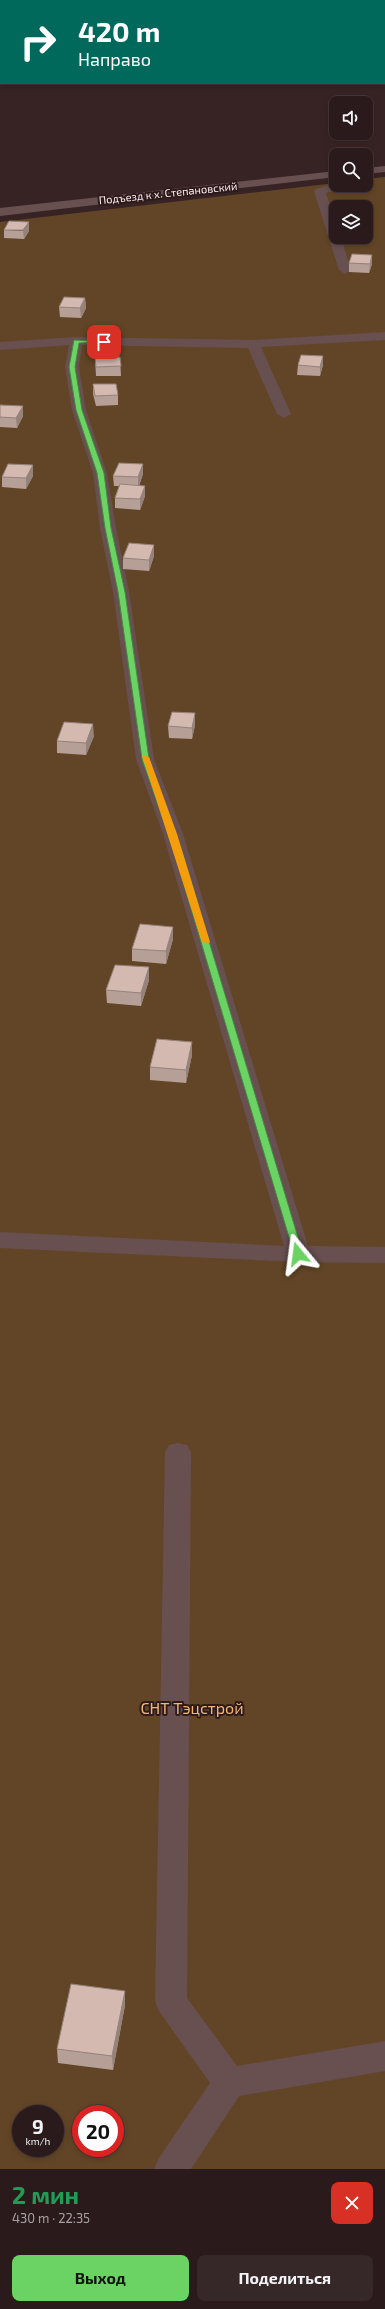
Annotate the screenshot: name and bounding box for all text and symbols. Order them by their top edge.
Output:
text: 420 m [78,14,161,48]
icon: right [12,16,64,68]
text: Направо [78,48,151,70]
map controls [329,96,373,244]
button: sound [329,96,373,140]
button: search [329,148,373,192]
street label: Подъезд к х. Степановский [98,179,238,206]
button: layers [329,200,373,244]
pin [87,325,121,359]
icon: arrive [93,331,115,353]
position arrow [277,1233,319,1275]
park label: СНТ Тэцстрой [140,1698,244,1717]
speed limit sign: 20 [72,2105,124,2157]
text: 9 [32,2114,44,2138]
text: km/h [26,2135,50,2147]
text: 2 мин [12,2180,79,2209]
button: close [331,2182,373,2224]
text: 430 m · 22:35 [12,2210,90,2226]
button: Выход [12,2255,189,2301]
button: Поделиться [197,2255,373,2301]

